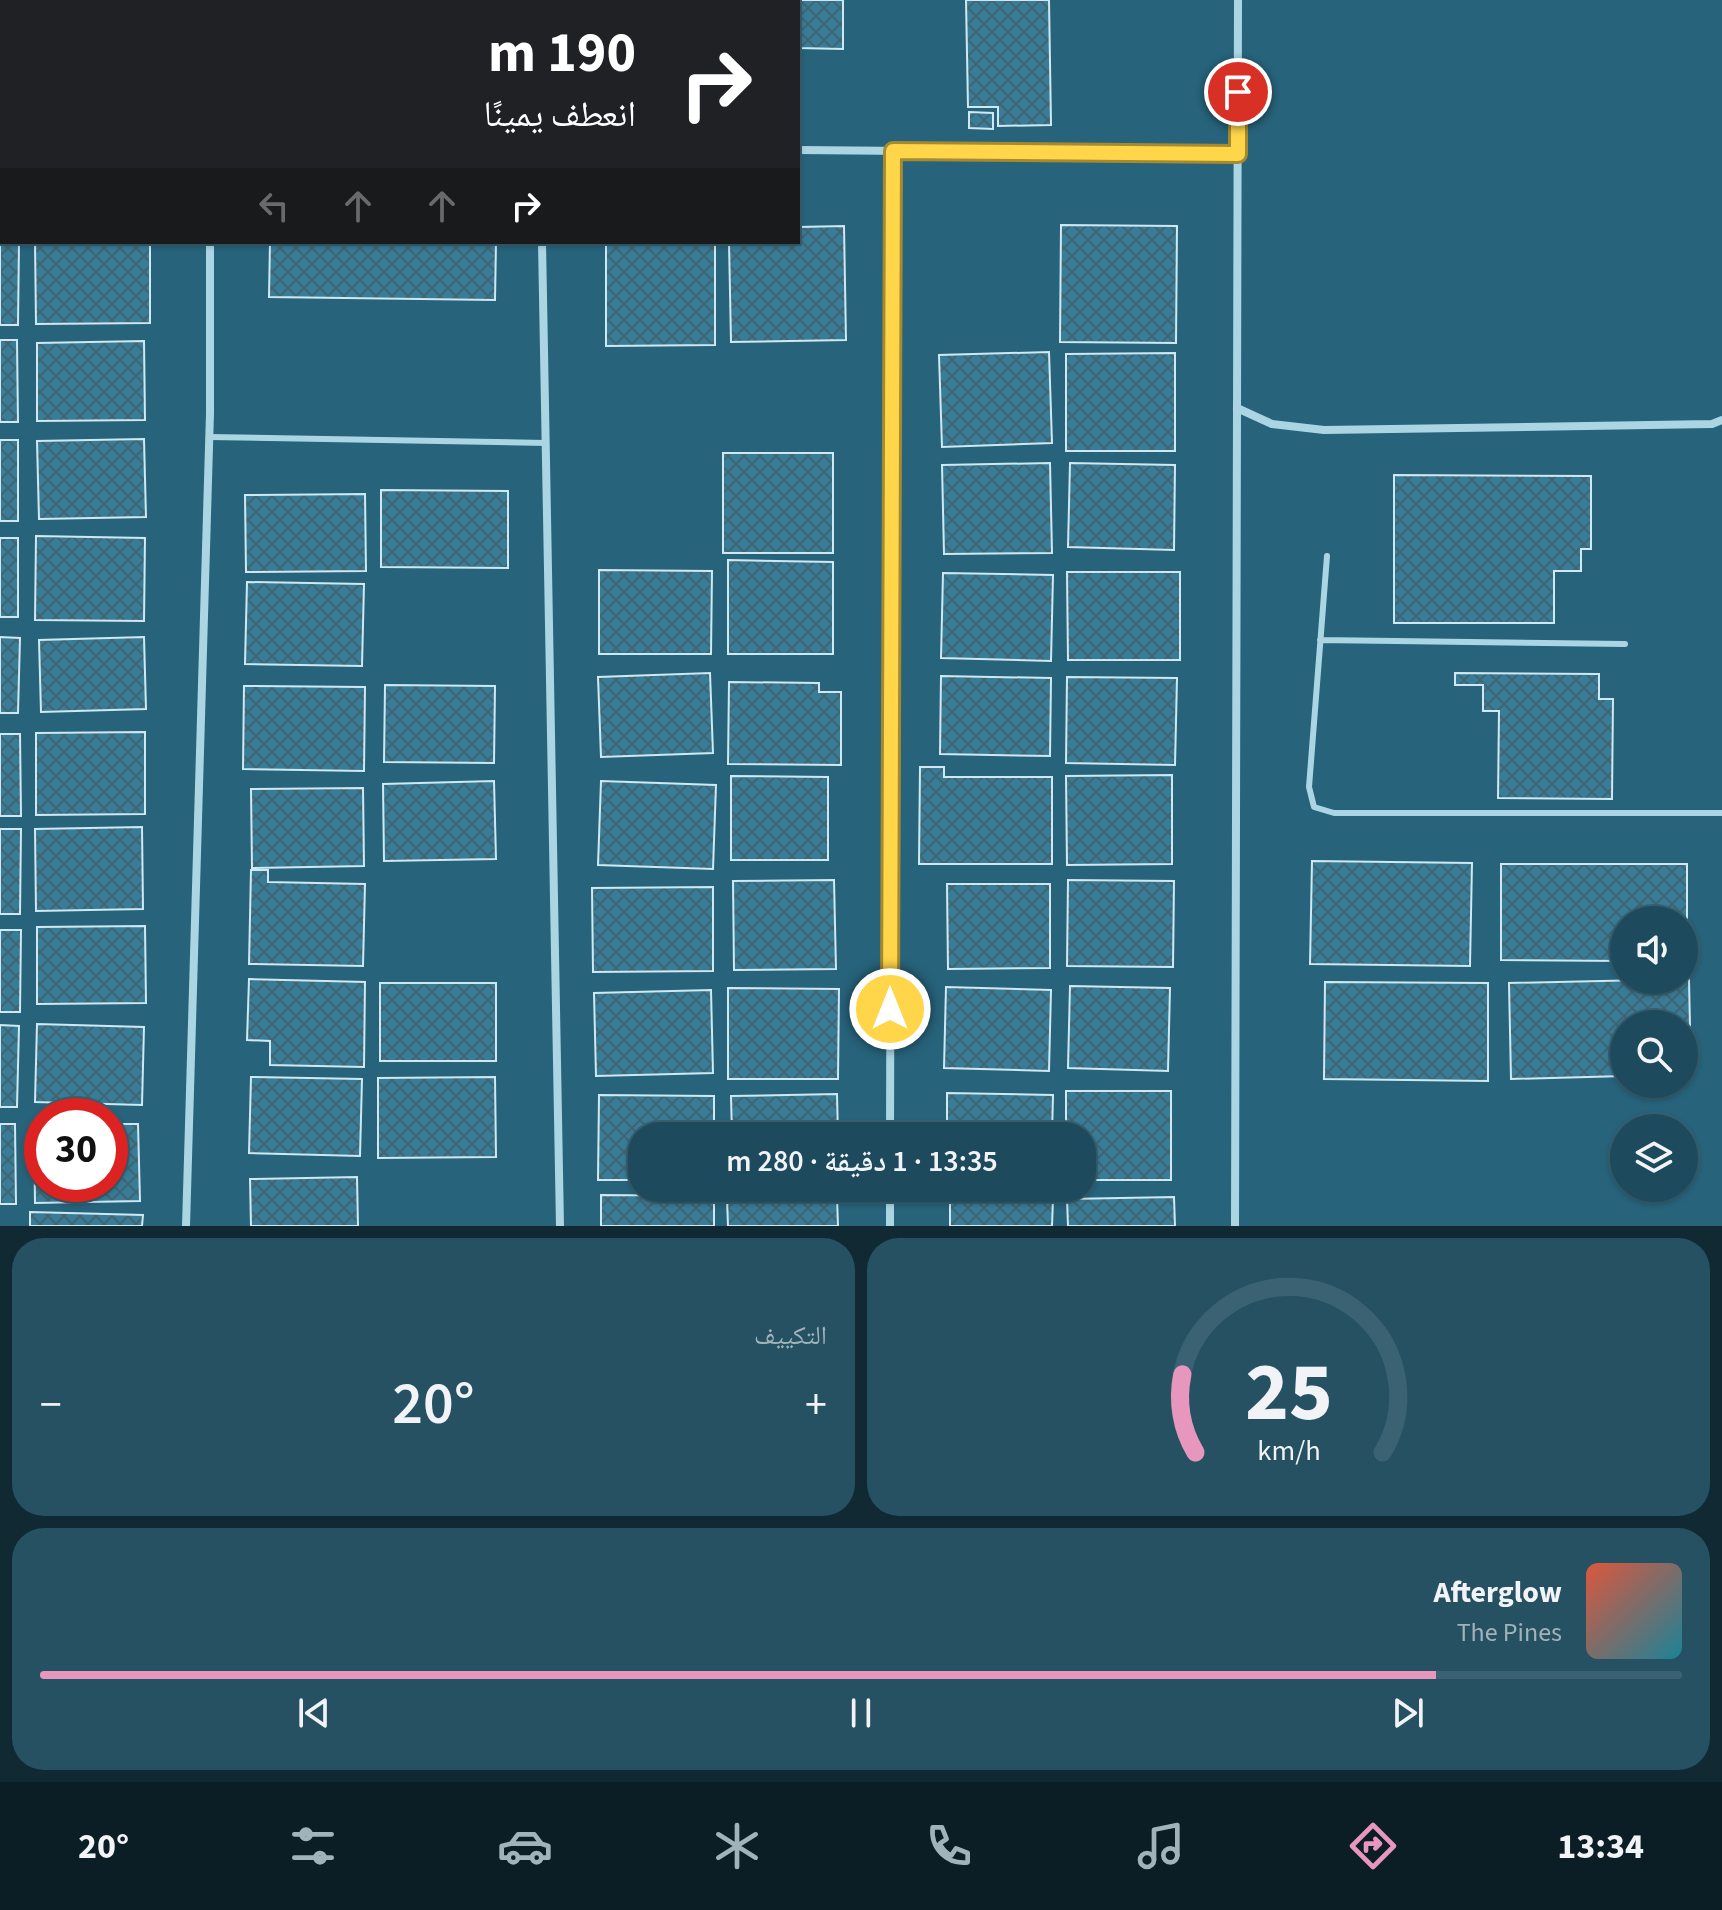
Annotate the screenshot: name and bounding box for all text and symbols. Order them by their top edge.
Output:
text: 190 m [488,14,636,93]
icon: right [664,32,768,136]
pin [1204,58,1272,126]
icon: arrive [1216,70,1260,114]
text: انعطف يمينًا [484,89,636,140]
icon: left [252,184,296,228]
icon: ahead [336,184,380,228]
icon: ahead [420,184,464,228]
icon: right [504,184,548,228]
map controls [1610,906,1698,1202]
button: sound [1610,906,1698,994]
position arrow [848,967,932,1051]
button: search [1610,1010,1698,1098]
speed limit sign: 30 [24,1098,128,1202]
button: layers [1610,1114,1698,1202]
text: 13:35 · 1 دقيقة · 280 m [726,1140,998,1183]
text: التكييف [754,1317,827,1354]
text: 25 [1245,1334,1332,1452]
text: 20° [392,1362,475,1447]
text: − [40,1374,62,1437]
text: + [805,1374,827,1437]
text: km/h [1257,1431,1320,1471]
text: Afterglow [1434,1571,1562,1614]
text: The Pines [1457,1614,1562,1651]
icon: previous [292,1691,336,1735]
icon: pause [839,1691,883,1735]
icon: next [1386,1691,1430,1735]
icon: filters [285,1818,341,1874]
icon: car [497,1818,553,1874]
icon: climate [709,1818,765,1874]
icon: phone [921,1818,977,1874]
icon: music [1133,1818,1189,1874]
icon: directions [1345,1818,1401,1874]
text: 20° [78,1821,129,1872]
text: 13:34 [1557,1821,1644,1872]

